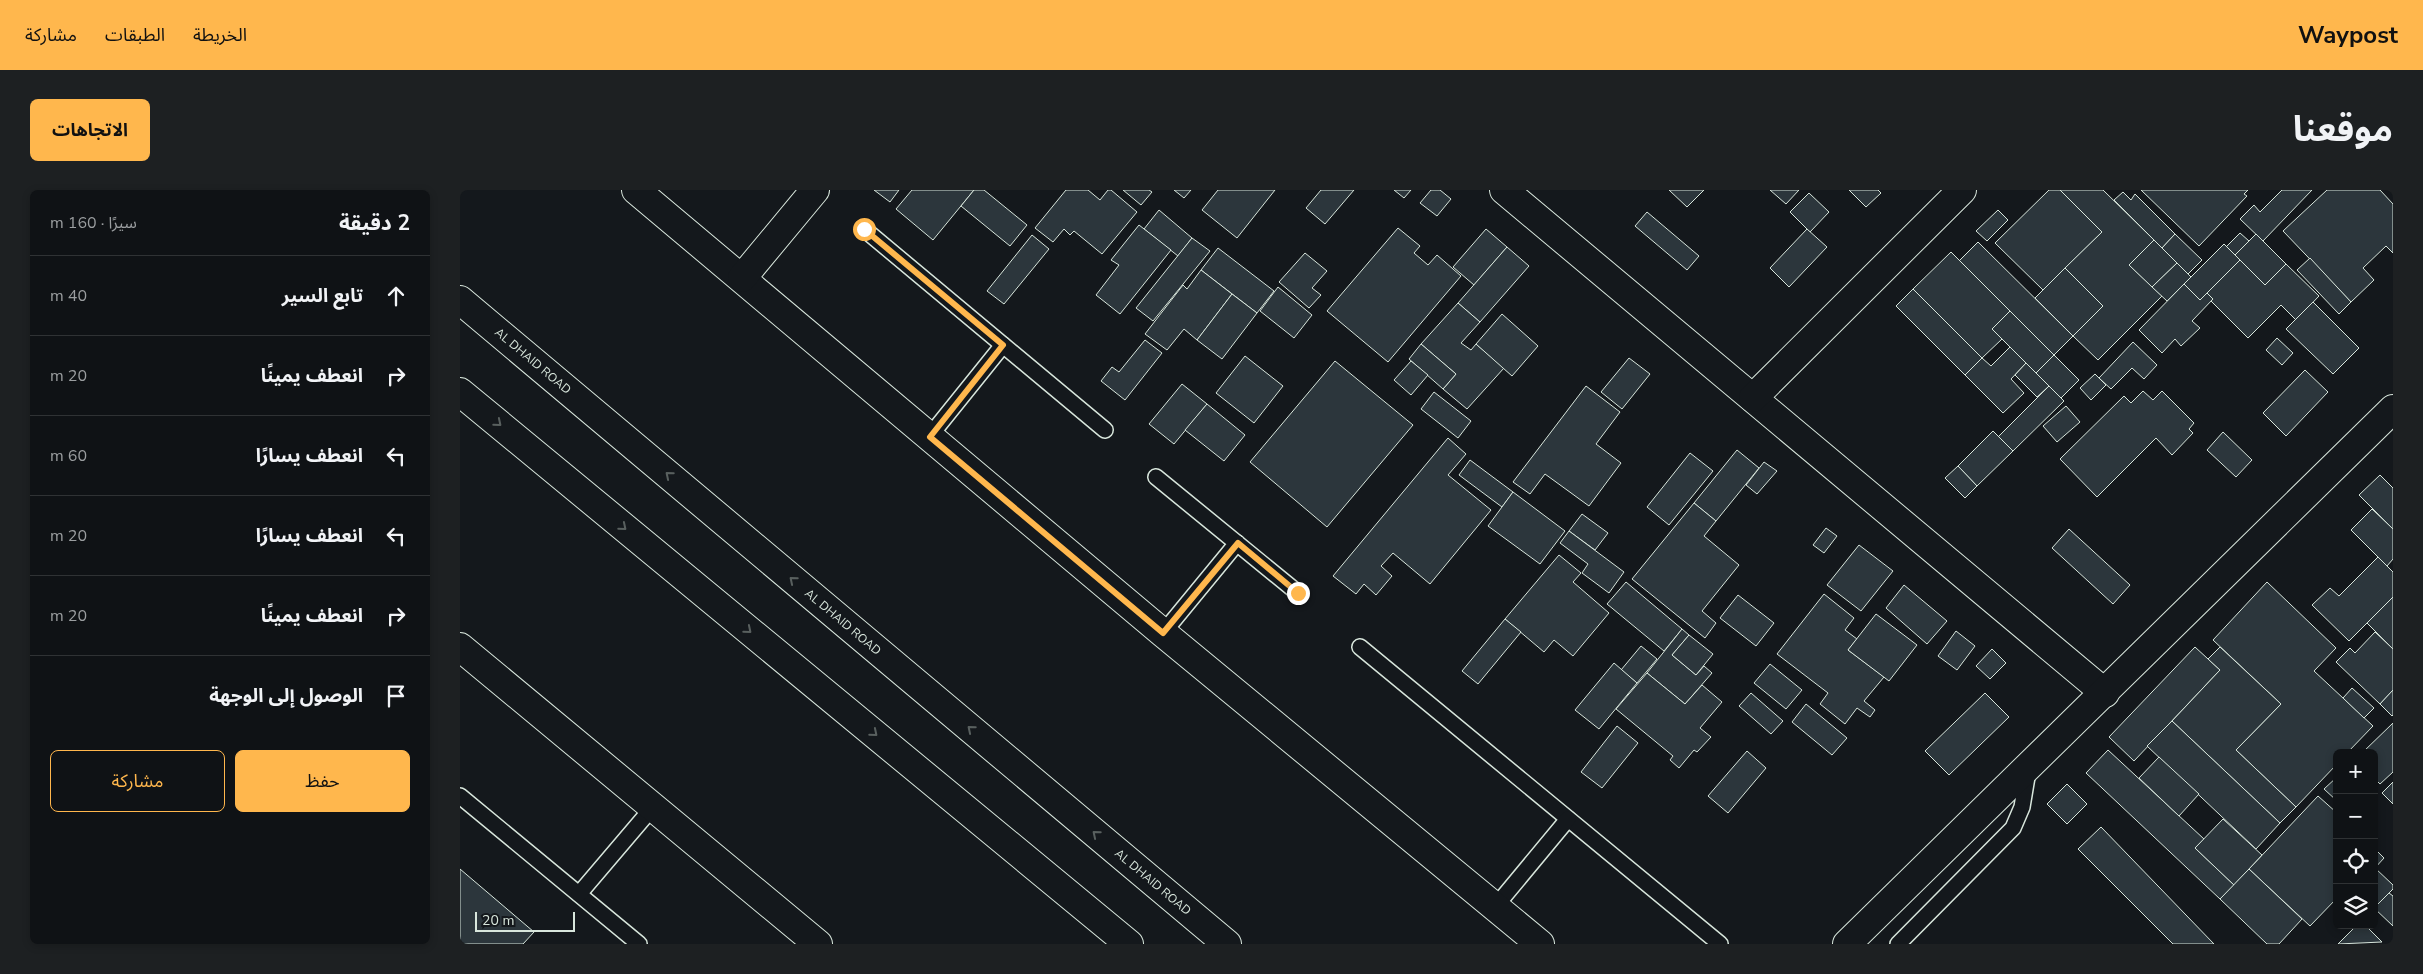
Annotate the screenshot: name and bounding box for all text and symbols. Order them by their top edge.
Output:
text: Waypost [2298,19,2398,51]
text: مشاركة [25,23,77,47]
text: الطبقات [105,23,165,47]
text: الخريطة [193,23,247,47]
button: الاتجاهات [30,99,150,161]
text: موقعنا [2293,106,2393,153]
text: 2 دقيقة [339,209,410,237]
text: سيرًا · 160 m [50,212,137,234]
route start [853,218,876,241]
icon: ahead [382,282,410,310]
text: تابع السير [282,283,363,309]
text: 40 m [50,285,87,307]
street label: AL DHAID ROAD [492,324,575,398]
icon: right [382,362,410,390]
text: انعطف يمينًا [261,363,363,389]
text: 20 m [50,365,87,387]
one-way arrow [492,418,501,427]
icon: left [382,442,410,470]
text: انعطف يسارًا [256,443,363,469]
text: 60 m [50,445,87,467]
one-way arrow [666,473,675,481]
one-way arrow [617,521,626,529]
icon: left [382,522,410,550]
text: انعطف يسارًا [256,523,363,549]
text: 20 m [50,525,87,547]
one-way arrow [790,576,799,585]
route end [1287,582,1310,605]
street label: AL DHAID ROAD [802,585,885,659]
icon: right [382,602,410,630]
text: انعطف يمينًا [261,603,363,629]
text: 20 m [50,605,87,627]
one-way arrow [743,625,752,634]
icon: arrive [382,682,410,710]
text: الوصول إلى الوجهة [209,683,363,709]
one-way arrow [968,726,977,735]
one-way arrow [868,728,877,737]
map controls [2333,749,2378,929]
button: + [2333,749,2378,794]
button: مشاركة [50,750,225,812]
button: حفظ [235,750,410,812]
button: − [2333,794,2378,839]
one-way arrow [1092,830,1101,839]
button: locate [2333,839,2378,884]
street label: AL DHAID ROAD [1112,845,1195,919]
button: layers [2333,884,2378,929]
scale bar [475,909,575,932]
text: 20 m [482,911,514,930]

